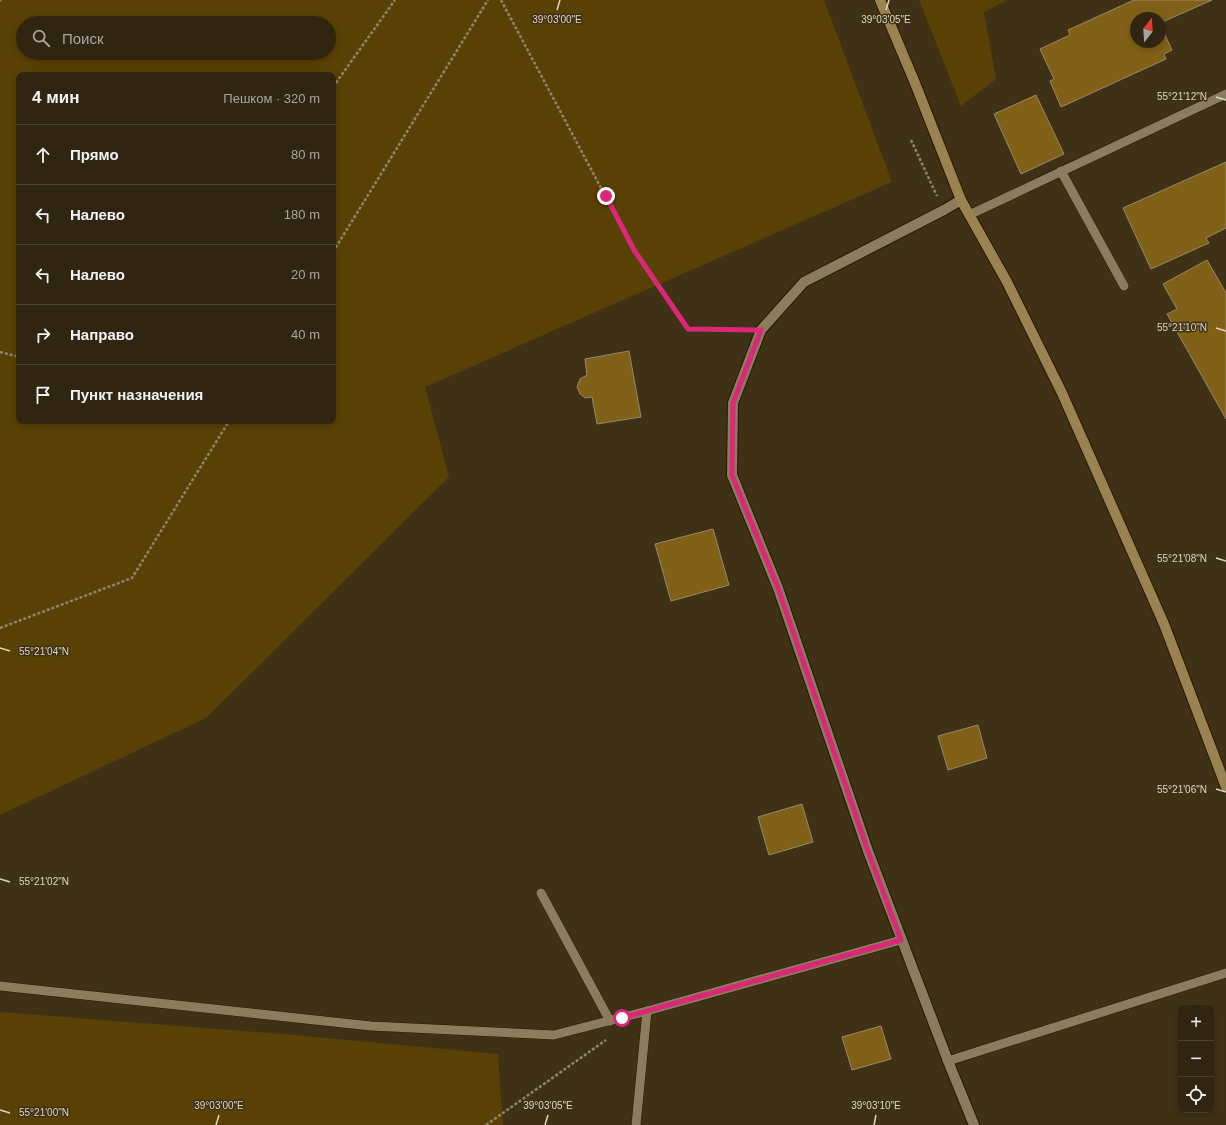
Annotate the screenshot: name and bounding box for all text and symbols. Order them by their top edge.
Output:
north arrow [1130,12,1166,48]
text: 39°03'00"E [532,14,582,25]
text: 39°03'05"E [861,14,911,25]
search box [16,16,336,60]
icon: search [30,27,52,49]
text: Поиск [62,30,104,47]
text: 4 мин [32,88,79,107]
text: Пешком · 320 m [223,91,320,106]
text: 55°21'12"N [1157,91,1207,102]
icon: ahead [32,144,54,166]
text: Прямо [70,146,119,163]
text: 80 m [291,147,320,162]
route end [597,187,615,205]
icon: left [32,204,54,226]
text: Налево [70,206,125,223]
text: 180 m [284,207,320,222]
icon: left [32,264,54,286]
text: Налево [70,266,125,283]
text: 20 m [291,267,320,282]
text: 55°21'10"N [1157,322,1207,333]
icon: right [32,324,54,346]
text: Направо [70,326,134,343]
text: 40 m [291,327,320,342]
icon: arrive [32,384,54,406]
text: Пункт назначения [70,386,203,403]
text: 55°21'08"N [1157,553,1207,564]
text: 55°21'04"N [19,646,69,657]
text: 55°21'06"N [1157,784,1207,795]
text: 55°21'02"N [19,876,69,887]
map controls [1178,1005,1214,1113]
button: + [1178,1005,1214,1041]
route start [613,1009,631,1027]
button: − [1178,1041,1214,1077]
button: locate [1178,1077,1214,1113]
text: 39°03'00"E [194,1100,244,1111]
text: 39°03'05"E [523,1100,573,1111]
text: 39°03'10"E [851,1100,901,1111]
text: 55°21'00"N [19,1107,69,1118]

